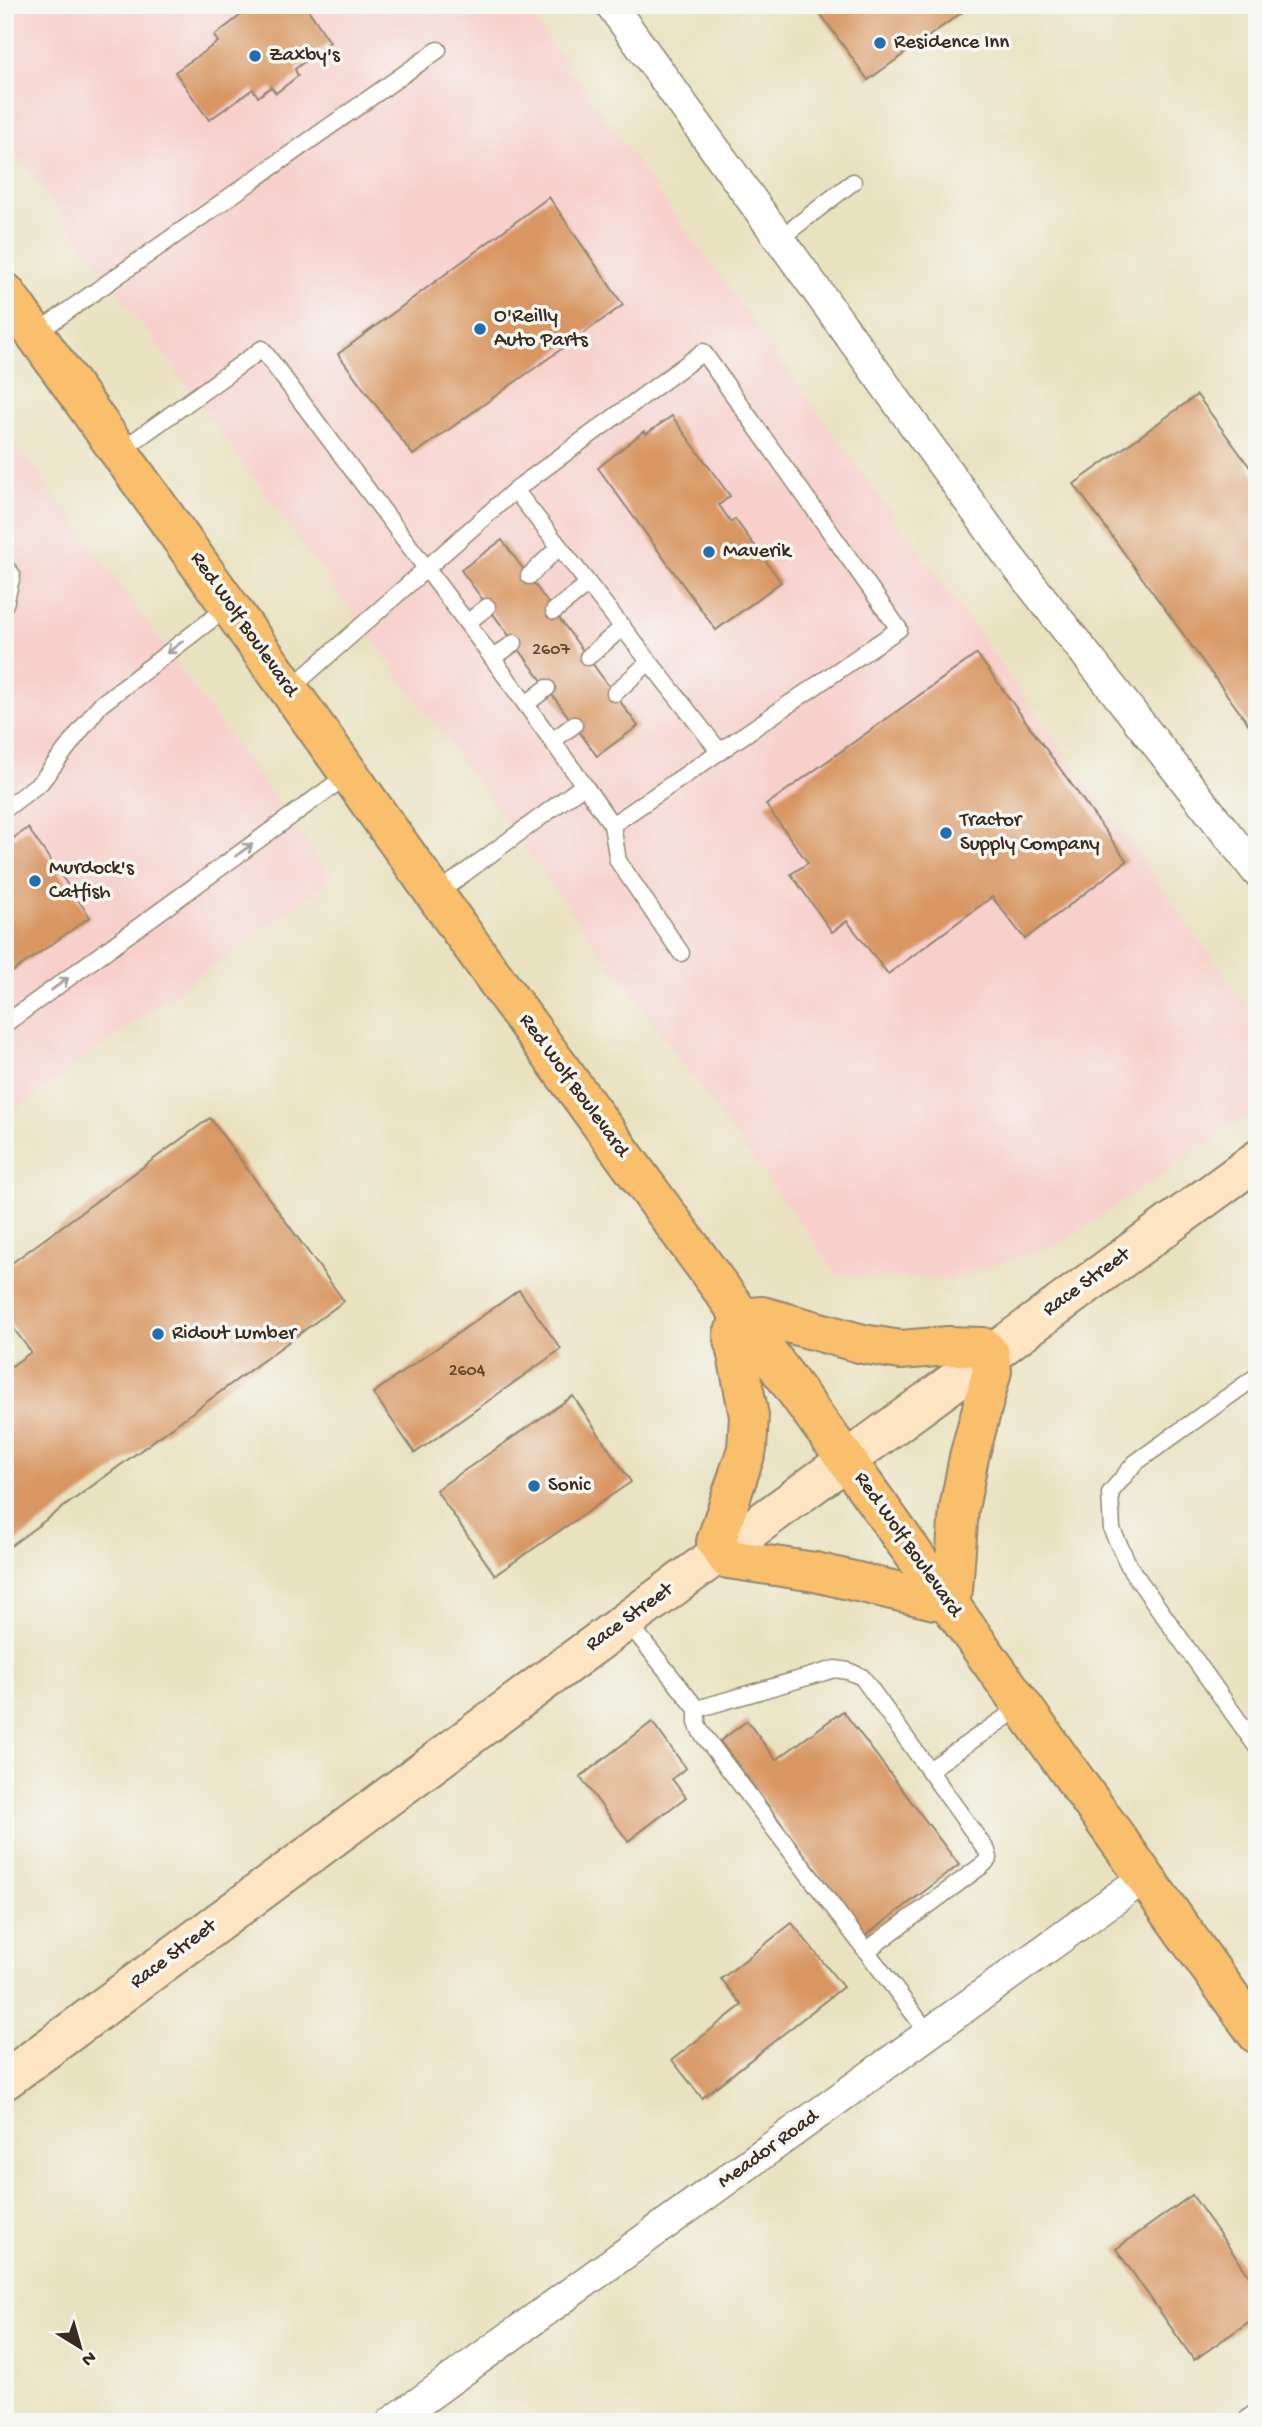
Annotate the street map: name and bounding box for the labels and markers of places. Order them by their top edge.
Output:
place label: Residence Inn [894,31,1009,56]
marker: Residence Inn [872,35,888,51]
place label: Zaxby's [269,44,341,69]
marker: Zaxby's [247,48,263,64]
place label: O'Reilly Auto Parts [494,305,589,354]
marker: O'Reilly Auto Parts [472,321,488,337]
place label: Maverik [723,540,793,565]
marker: Maverik [701,544,717,560]
place label: Tractor Supply Company [959,809,1100,858]
marker: Tractor Supply Company [938,825,954,841]
place label: Murdock's Catfish [49,857,135,906]
marker: Murdock's Catfish [27,873,43,889]
place label: Ridout Lumber [172,1322,298,1347]
marker: Ridout Lumber [150,1326,166,1342]
place label: Sonic [548,1474,591,1499]
marker: Sonic [526,1478,542,1494]

